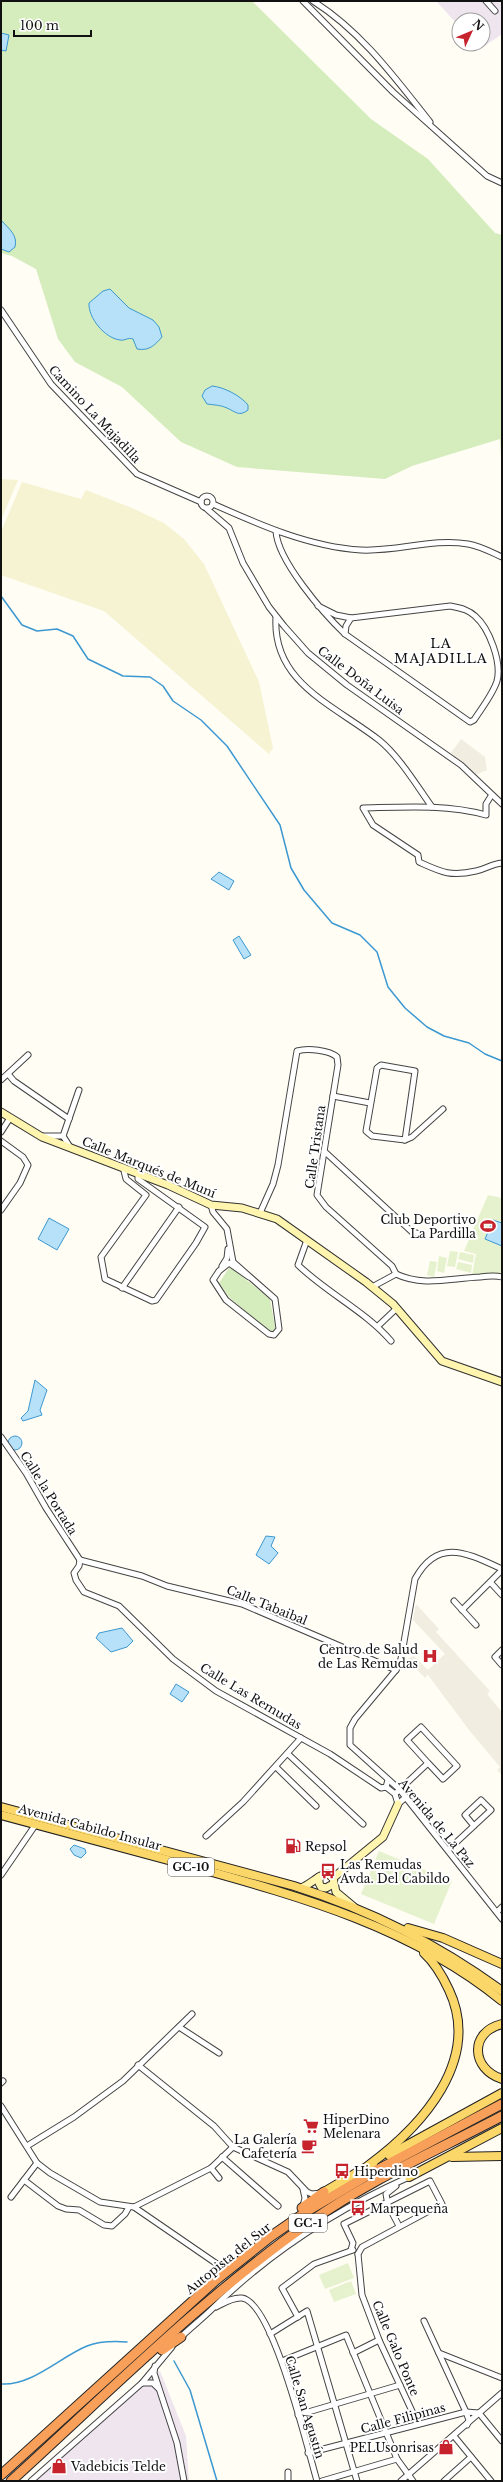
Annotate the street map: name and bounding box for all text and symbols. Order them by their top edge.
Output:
scale bar [14,12,91,38]
north arrow [451,12,491,52]
text: N [470,16,487,34]
text: 100 m [20,18,59,33]
street label: Camino La Majadilla [46,362,144,466]
district label: LA MAJADILLA [394,635,488,667]
street label: Calle Doña Luisa [315,643,407,718]
street label: Calle Tristana [302,1104,328,1190]
street label: Calle Marqués de Muní [80,1133,219,1201]
place label: Club Deportivo La Pardilla [380,1212,476,1241]
sports icon: Club Deportivo La Pardilla [479,1217,497,1235]
street label: Calle la Portada [17,1448,81,1538]
street label: Calle Tabaibal [224,1582,310,1628]
place label: Centro de Salud de Las Remudas [318,1642,418,1671]
hospital icon: Centro de Salud de Las Remudas [421,1647,439,1665]
street label: Calle Las Remudas [197,1660,305,1732]
street label: Avenida de La Paz [395,1775,479,1871]
street label: Avenida Cabildo Insular [16,1800,163,1853]
fuel station icon: Repsol [284,1837,302,1855]
place label: Repsol [305,1839,347,1854]
place label: Las Remudas Avda. Del Cabildo [339,1857,450,1886]
road number: GC-10 [168,1858,214,1876]
bus stop icon: Las Remudas Avda. Del Cabildo [319,1862,337,1880]
place label: HiperDino Melenara [323,2112,390,2141]
supermarket icon: HiperDino Melenara [302,2117,320,2135]
place label: La Galería Cafetería [234,2132,297,2161]
cafe icon: La Galería Cafetería [300,2137,318,2155]
bus stop icon: Hiperdino [333,2162,351,2180]
place label: Hiperdino [354,2164,418,2179]
bus stop icon: Marpequeña [349,2199,367,2217]
place label: Marpequeña [370,2201,448,2216]
road number: GC-1 [289,2214,327,2232]
street label: Autopista del Sur [181,2219,274,2298]
street label: Calle Galo Ponte [369,2298,423,2398]
street label: Calle San Agustín [282,2354,328,2460]
street label: Calle Filipinas [359,2399,447,2437]
shop icon: PELUsonrisas [437,2438,455,2456]
place label: PELUsonrisas [350,2440,434,2455]
shop icon: Vadebicis Telde [50,2457,68,2475]
place label: Vadebicis Telde [70,2459,166,2474]

